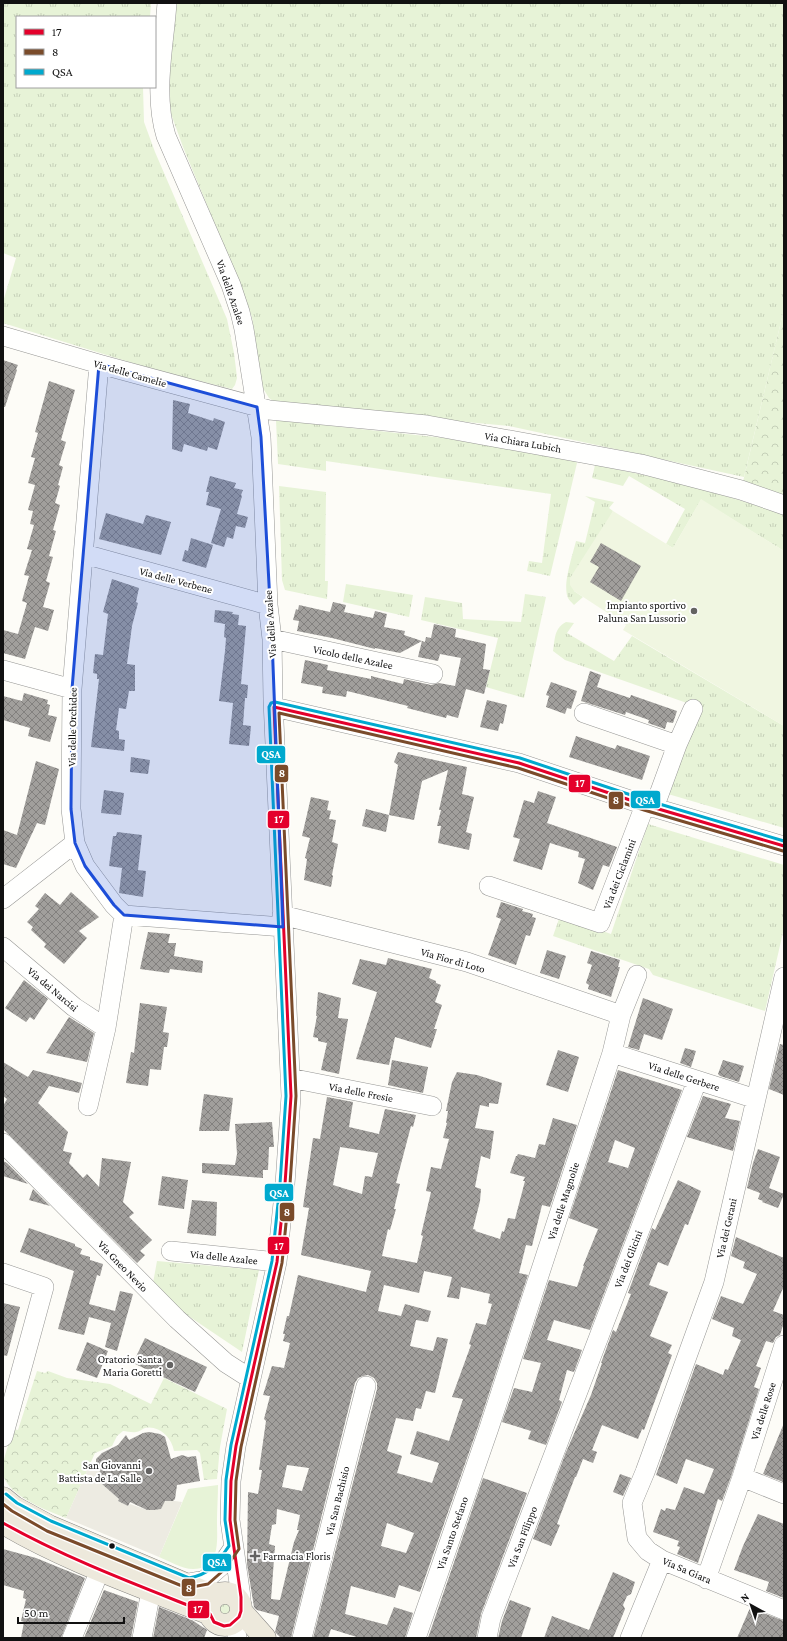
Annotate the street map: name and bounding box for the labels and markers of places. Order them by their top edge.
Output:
place label: Impianto sportivo Paluna San Lussorio [598,599,687,624]
marker: Impianto sportivo Paluna San Lussorio [689,606,699,616]
place label: Oratorio Santa Maria Goretti [98,1353,162,1378]
marker: Oratorio Santa Maria Goretti [165,1360,175,1370]
place label: San Giovanni Battista de La Salle [58,1459,141,1484]
marker: San Giovanni Battista de La Salle [144,1466,154,1476]
unlabelled marker [107,1541,117,1551]
place label: Farmacia Floris [263,1550,331,1562]
marker: Farmacia Floris [250,1551,260,1561]

